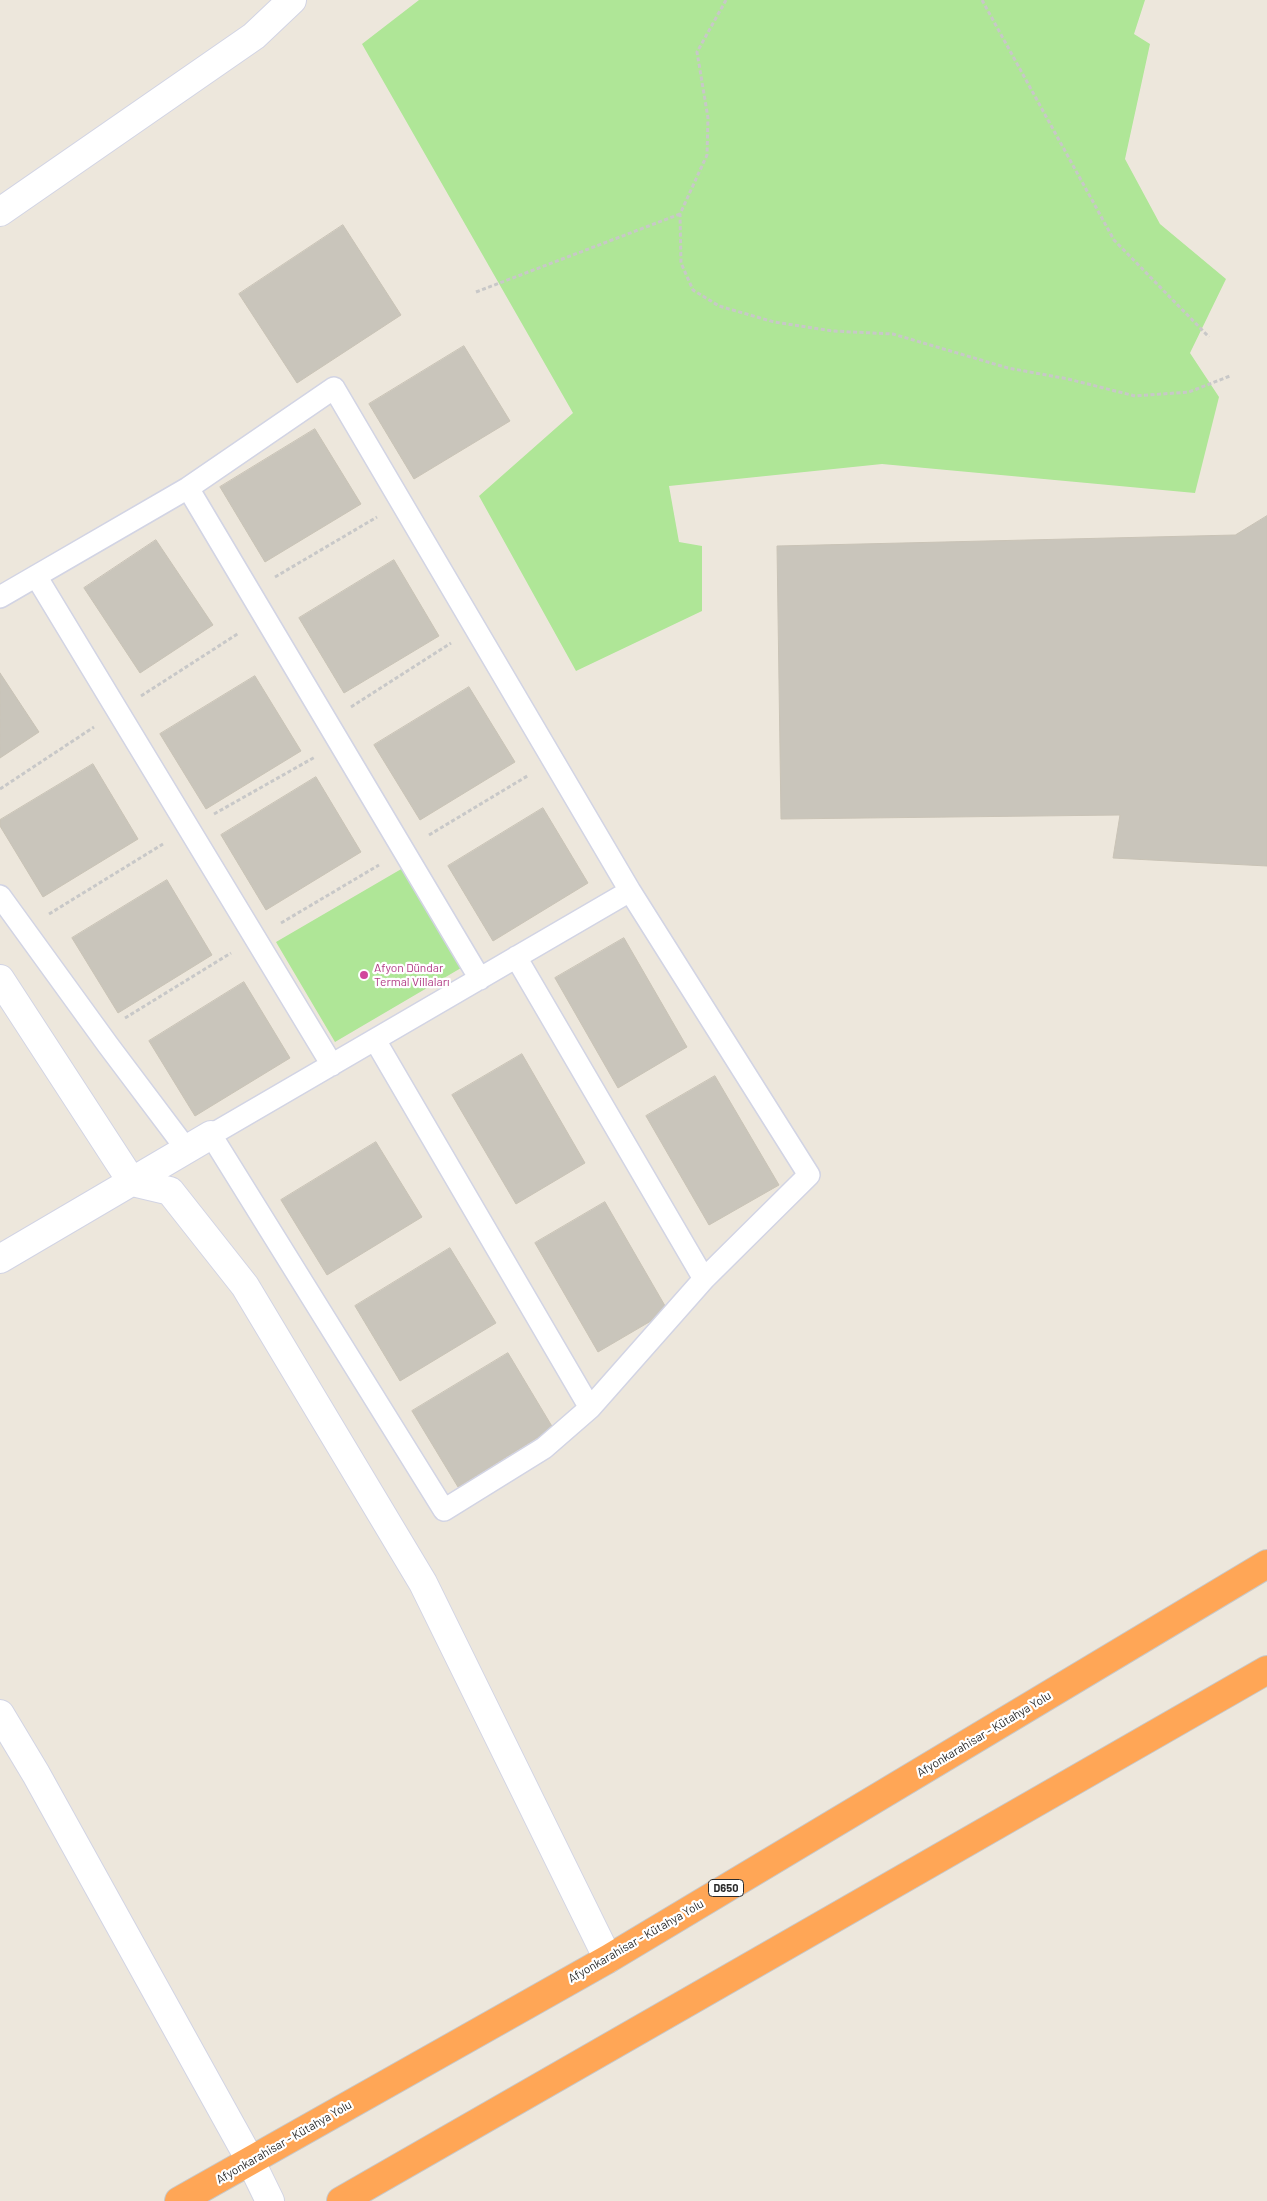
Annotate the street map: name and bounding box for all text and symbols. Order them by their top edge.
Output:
place label: Afyon Dündar Termal Villaları [374,961,450,989]
marker: Afyon Dündar Termal Villaları [358,969,370,981]
street label: Afyonkarahisar - Kütahya Yolu [914,1688,1054,1780]
road number: D650 [708,1880,744,1896]
street label: Afyonkarahisar - Kütahya Yolu [566,1896,706,1986]
street label: Afyonkarahisar - Kütahya Yolu [214,2097,354,2187]

